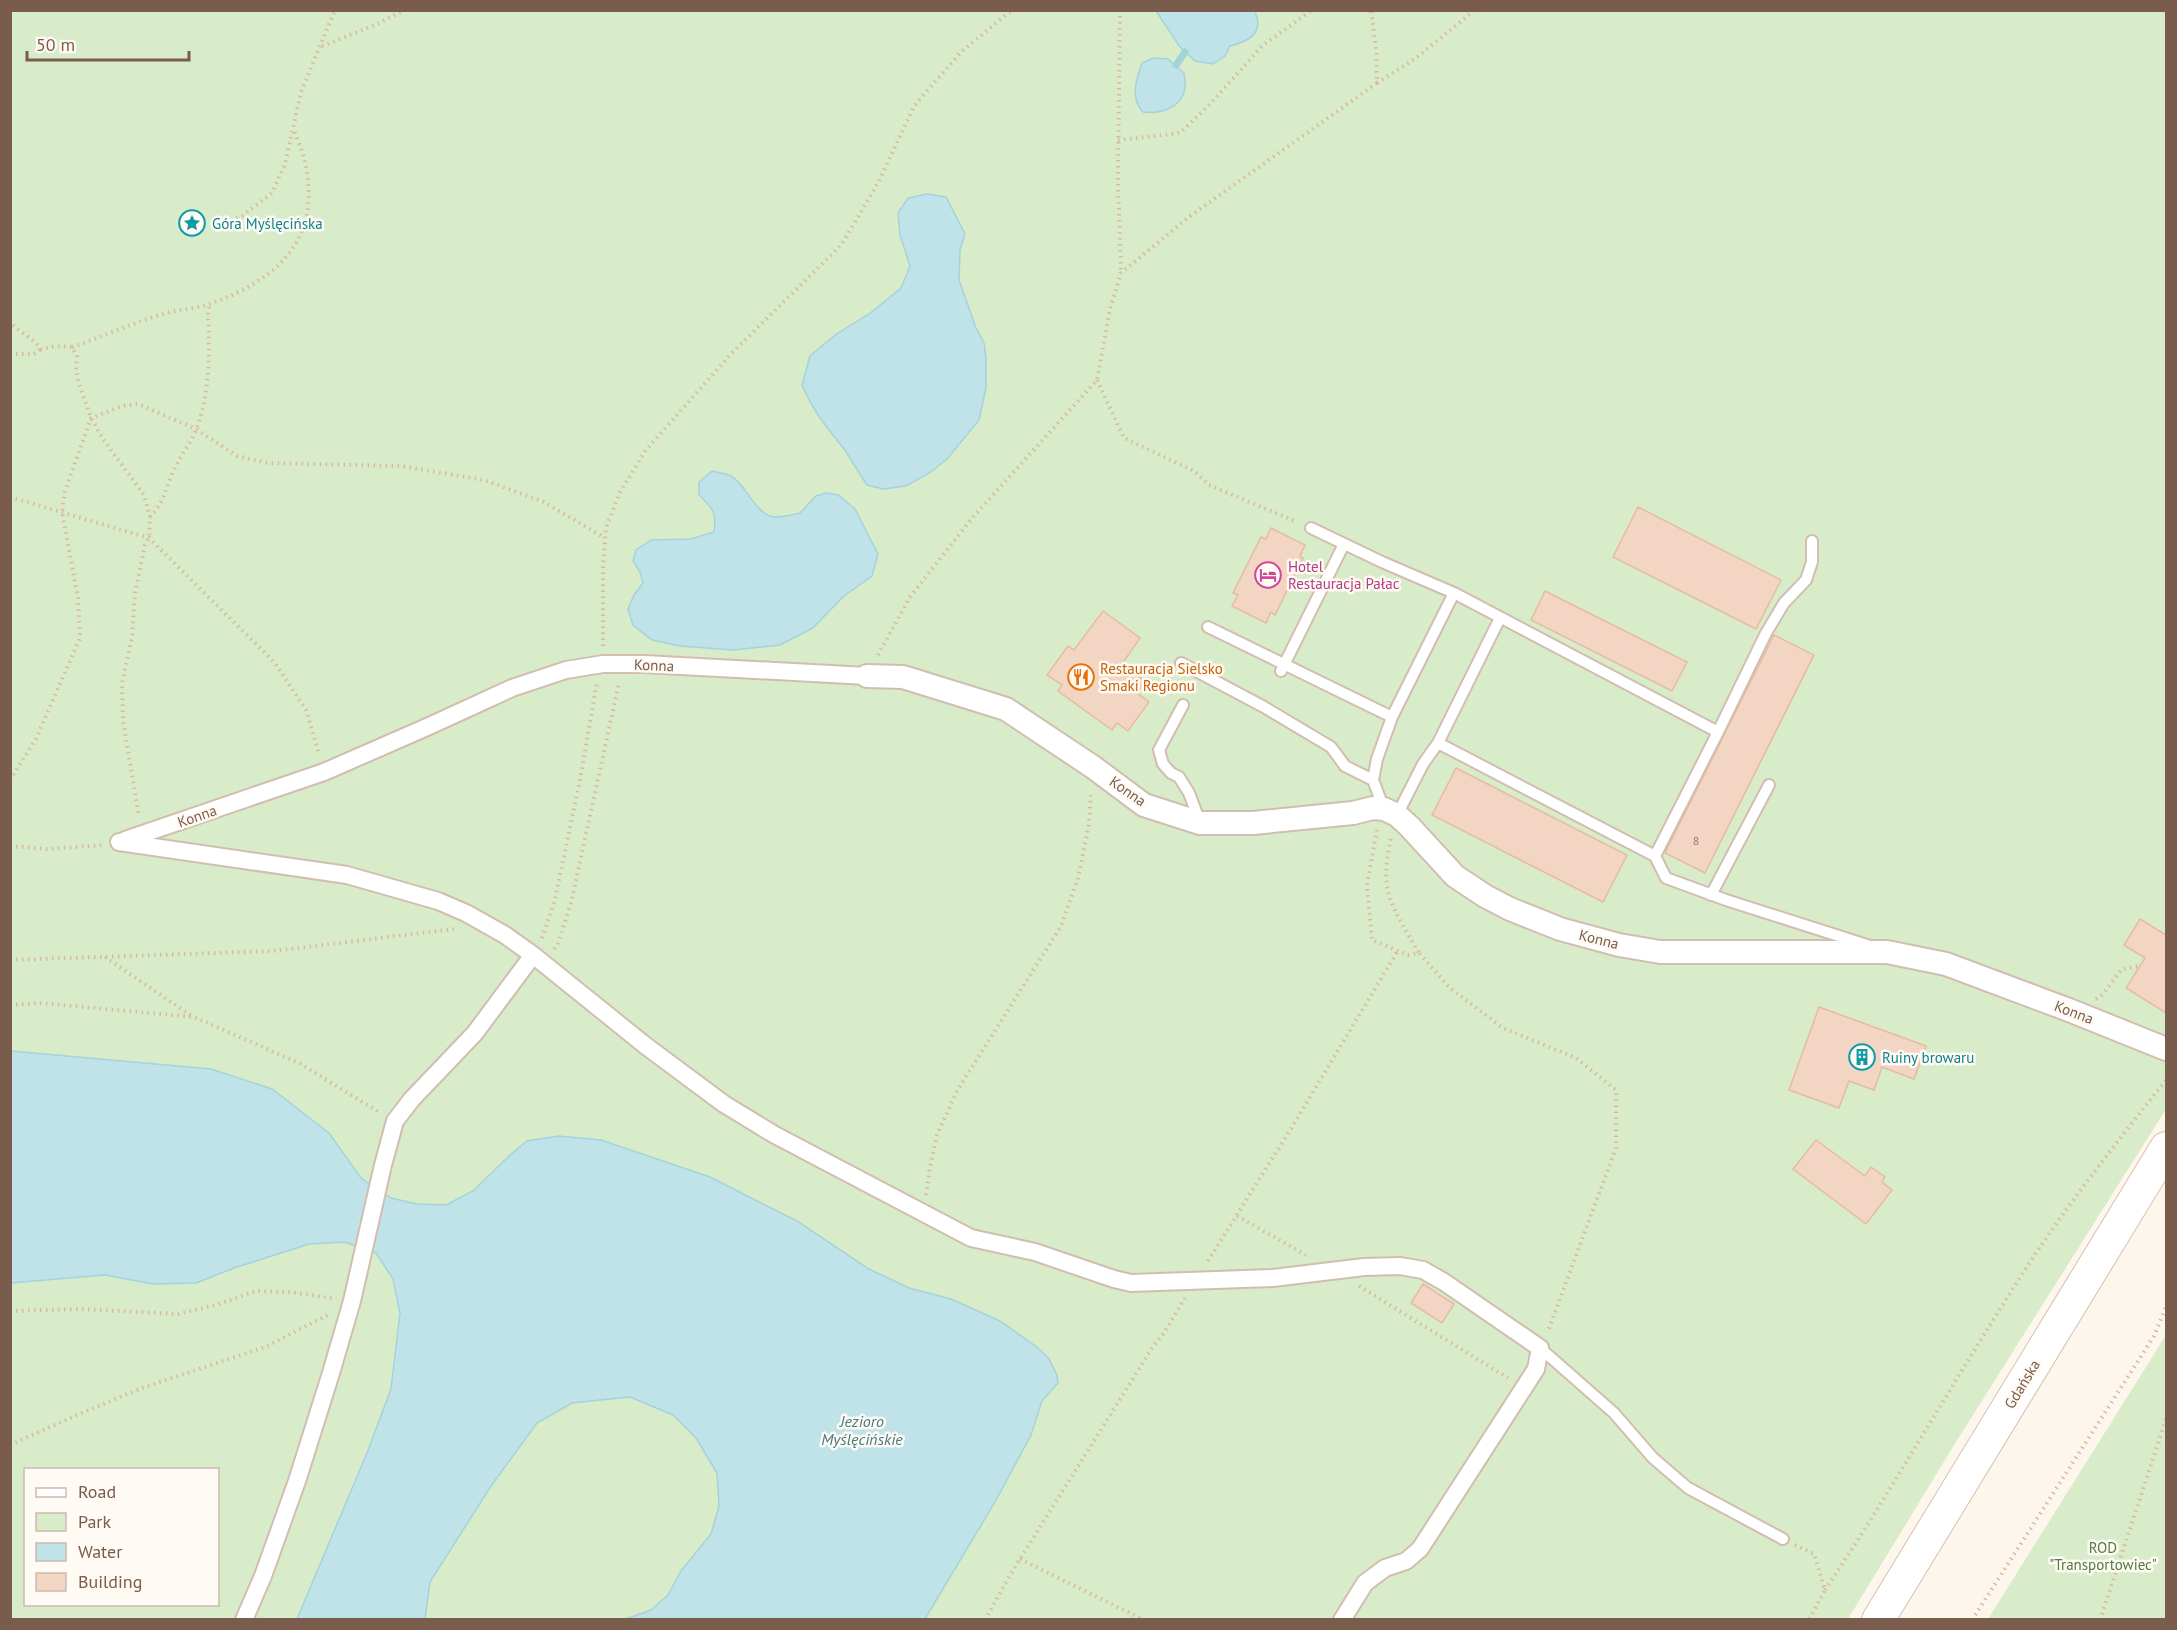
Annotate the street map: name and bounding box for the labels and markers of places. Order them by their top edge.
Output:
place icon: Góra Myślęcińska [177,208,207,238]
place label: Góra Myślęcińska [212,214,323,233]
place label: Hotel Restauracja Pałac [1288,557,1400,593]
hotel icon: Hotel Restauracja Pałac [1253,560,1283,590]
place label: Restauracja Sielsko Smaki Regionu [1100,659,1223,695]
restaurant icon: Restauracja Sielsko Smaki Regionu [1066,662,1096,692]
building icon: Ruiny browaru [1847,1042,1877,1072]
place label: Ruiny browaru [1882,1048,1974,1067]

